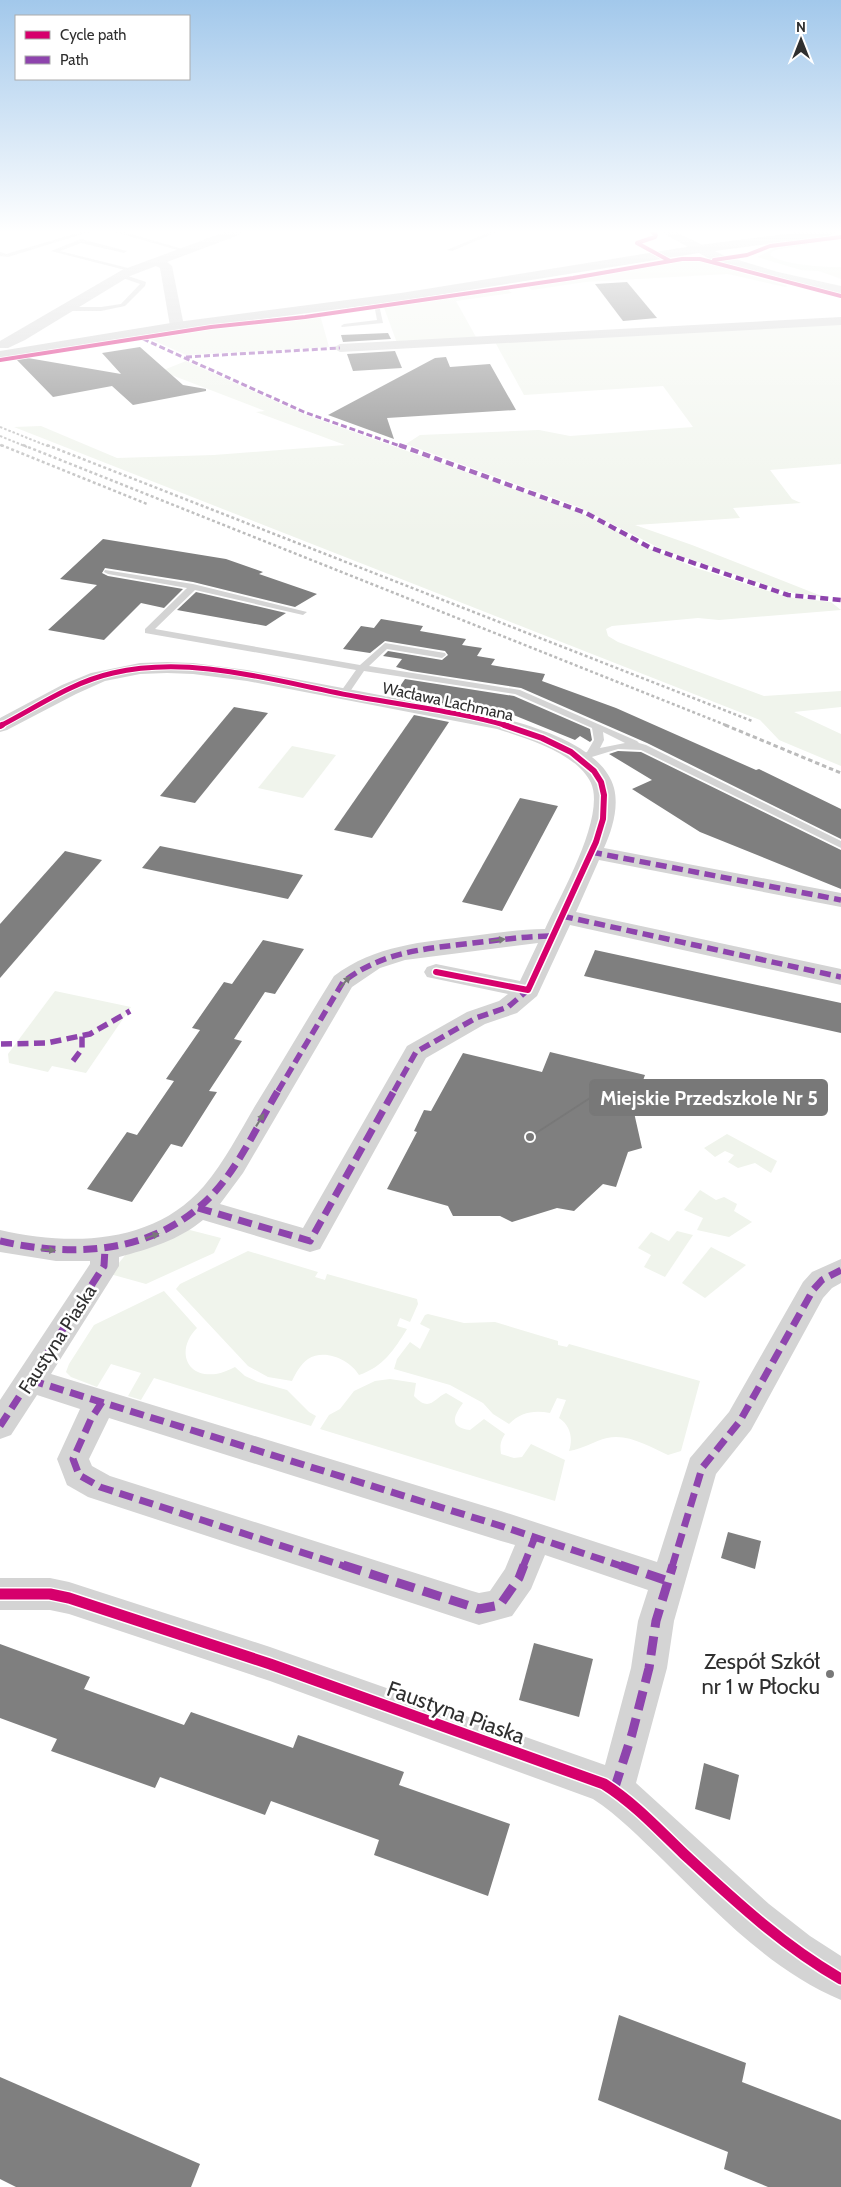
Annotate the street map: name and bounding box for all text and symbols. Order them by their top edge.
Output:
legend [15,15,190,80]
north arrow [776,15,826,65]
text: N [796,18,806,36]
text: Cycle path [60,26,126,44]
text: Path [60,51,89,69]
street label: Wacława Lachmana [381,678,515,725]
one-way arrow [490,936,506,944]
one-way arrow [339,976,350,989]
callout: Miejskie Przedszkole Nr 5 [590,1080,827,1115]
text: Miejskie Przedszkole Nr 5 [600,1086,818,1110]
one-way arrow [255,1114,265,1127]
one-way arrow [145,1232,160,1240]
one-way arrow [40,1246,56,1254]
street label: Faustyna Piaska [14,1281,101,1398]
place label: Zespół Szkół nr 1 w Płocku [702,1648,821,1700]
marker: Zespół Szkół nr 1 w Płocku [824,1668,836,1680]
street label: Faustyna Piaska [383,1675,529,1750]

